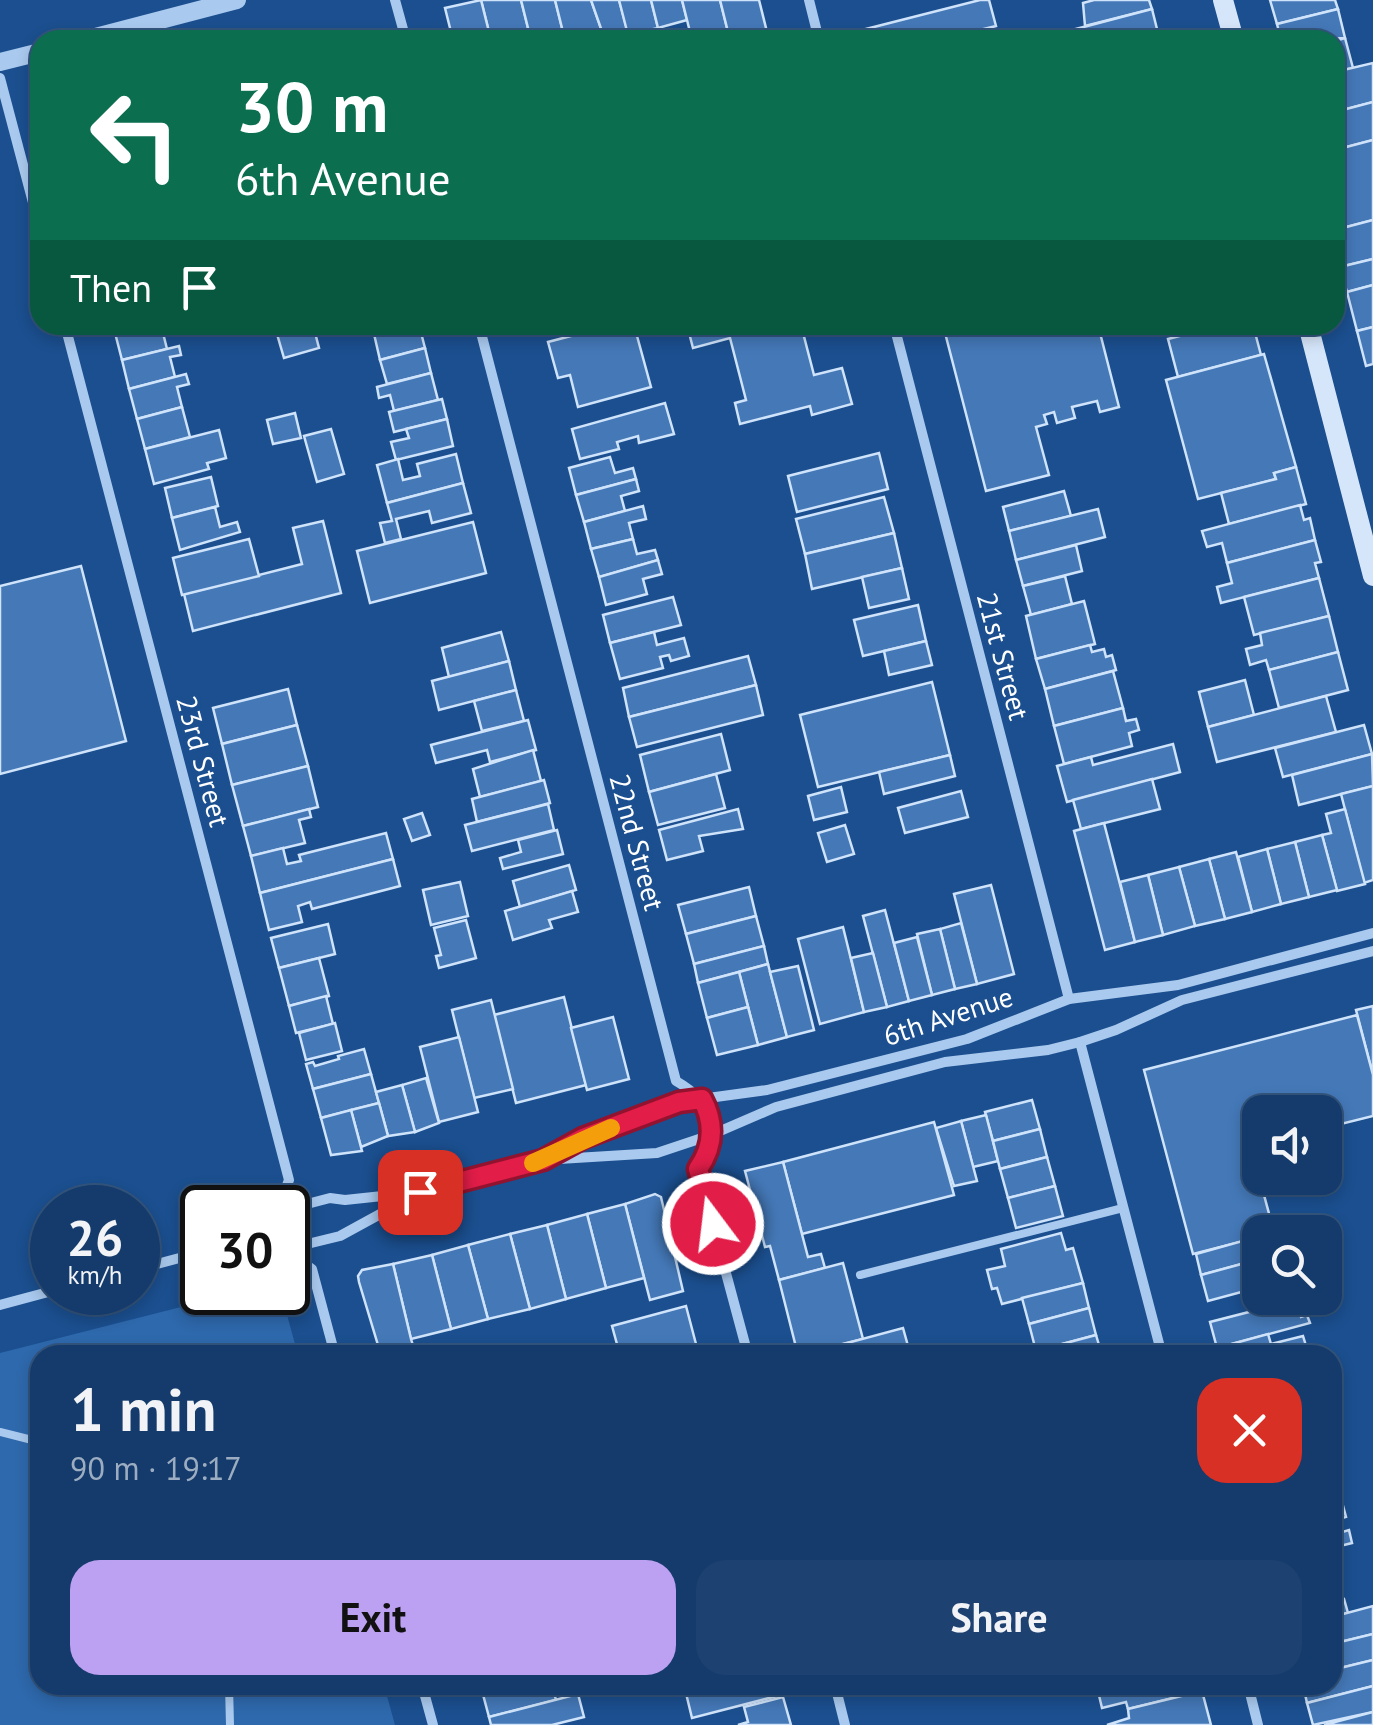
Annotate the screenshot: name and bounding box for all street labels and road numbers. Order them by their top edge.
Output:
street label: 21st Street [969,588,1038,724]
street label: 23rd Street [168,691,239,831]
street label: 22nd Street [602,770,674,915]
street label: 6th Avenue [878,977,1017,1054]

